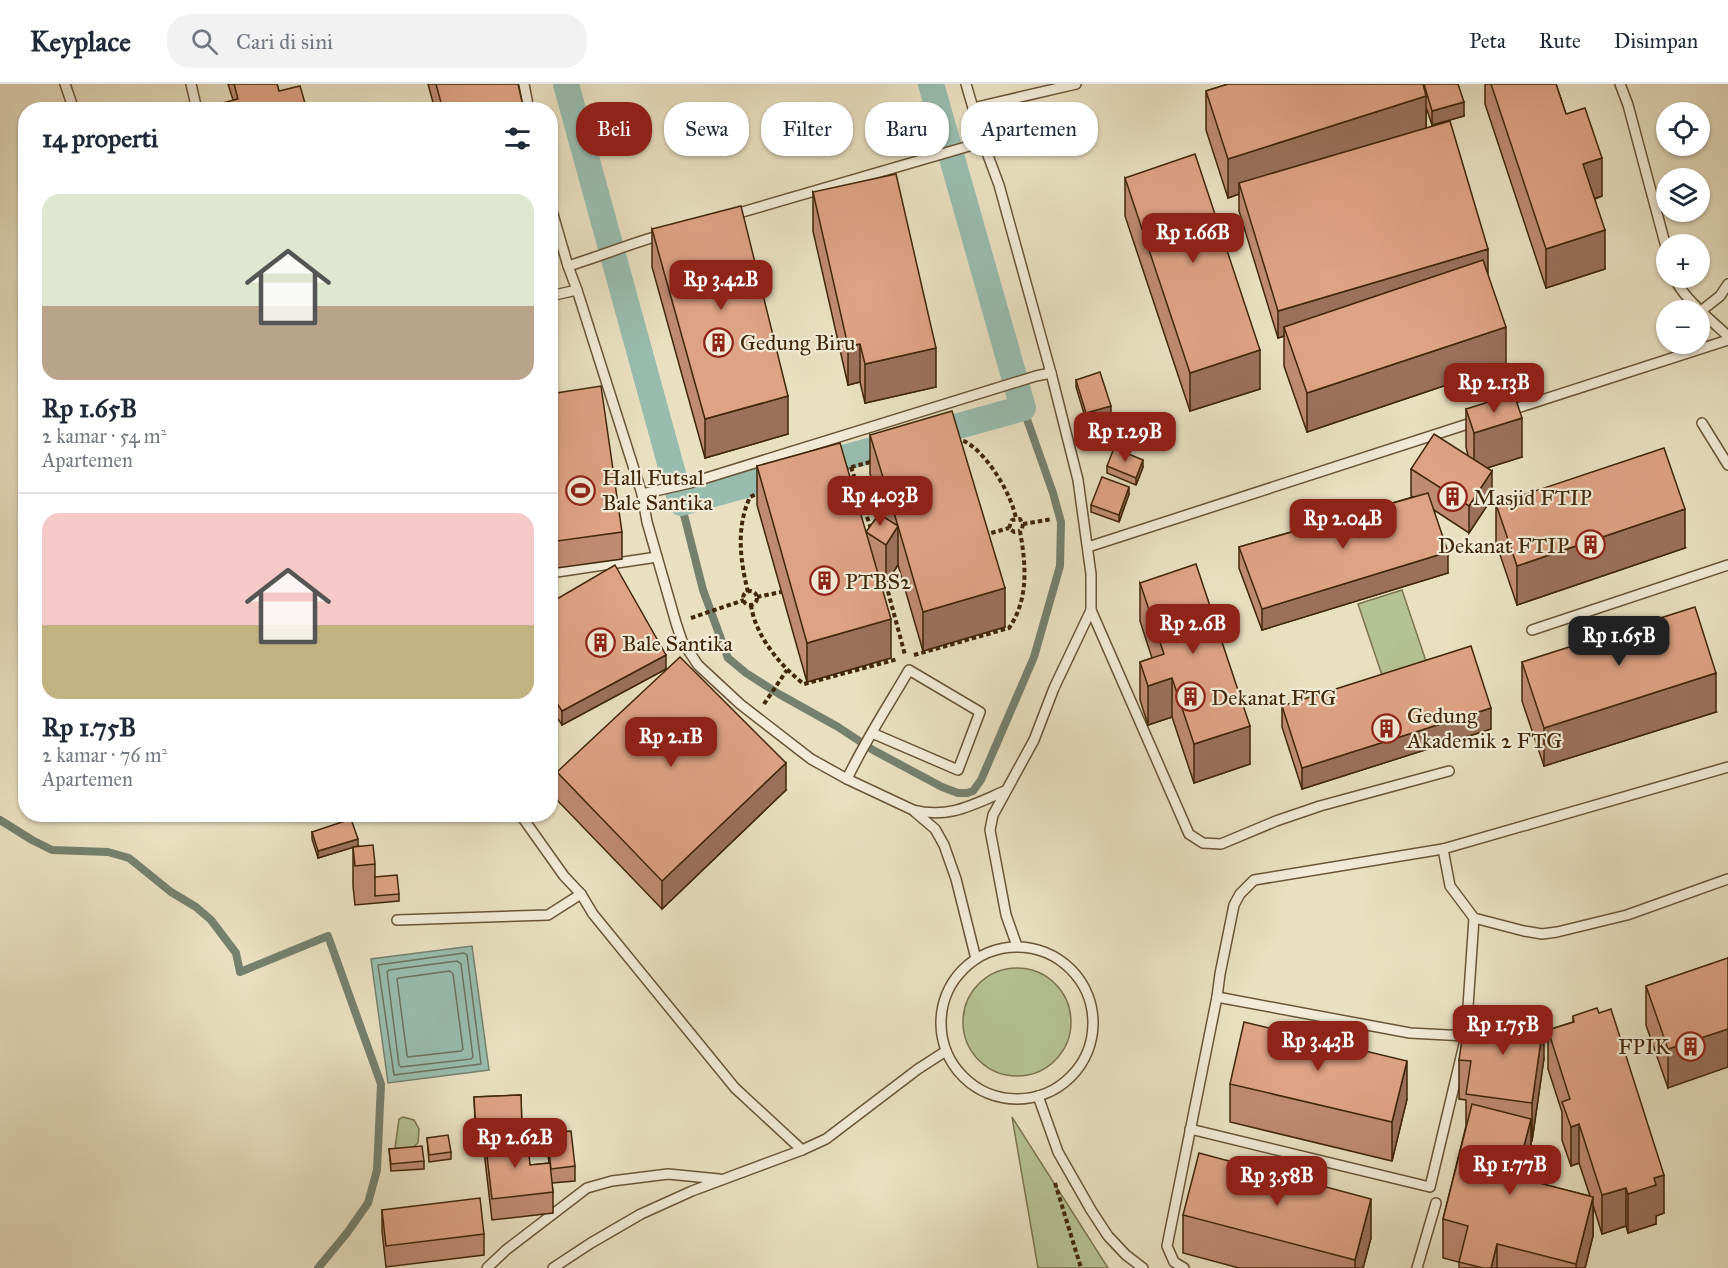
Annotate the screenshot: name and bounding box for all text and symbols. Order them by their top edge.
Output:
search box [167,14,587,68]
text: Keyplace [30,24,131,59]
icon: search [188,25,221,58]
text: Cari di sini [236,28,333,55]
text: Peta [1469,28,1506,54]
text: Rute [1539,28,1581,54]
text: Disimpan [1614,28,1698,54]
chip: Beli [576,102,652,156]
chip: Sewa [664,102,749,156]
chip: Filter [761,102,853,156]
chip: Baru [865,102,949,156]
chip: Apartemen [961,102,1098,156]
map controls [1656,102,1710,354]
button: locate [1656,102,1710,156]
text: 14 properti [42,122,158,154]
icon: filters [501,122,534,155]
button: layers [1656,168,1710,222]
pin: Rp 1.66B [1131,213,1255,264]
text: Rp 1.66B [1156,220,1230,244]
icon: home [234,233,342,341]
button: + [1656,234,1710,288]
pin: Rp 3.42B [659,260,783,311]
text: Rp 3.42B [684,267,758,291]
button: − [1656,300,1710,354]
building icon: Gedung Biru [703,326,735,358]
place label: Gedung Biru [740,329,856,356]
pin: Rp 2.13B [1432,363,1556,414]
text: Rp 2.13B [1458,370,1530,394]
text: Rp 1.65B [42,392,137,424]
pin: Rp 1.29B [1063,412,1187,463]
text: Rp 1.29B [1088,419,1162,443]
text: 2 kamar · 54 m² [42,424,166,448]
text: Apartemen [42,448,133,472]
place label: Hall Futsal Bale Santika [602,464,713,516]
sports icon: Hall Futsal Bale Santika [565,474,597,506]
pin: Rp 4.03B [818,476,942,527]
building icon: Masjid FTIP [1436,481,1468,513]
text: Rp 4.03B [841,483,919,507]
place label: Masjid FTIP [1473,484,1592,511]
pin: Rp 2.04B [1281,499,1405,550]
text: Rp 2.04B [1304,506,1382,530]
building icon: Dekanat FTIP [1574,529,1606,561]
place label: Dekanat FTIP [1438,532,1569,559]
icon: home [234,552,342,660]
building icon: PTBS2 [808,565,840,597]
place label: PTBS2 [845,568,911,595]
pin: Rp 2.6B [1138,604,1248,655]
text: Rp 2.6B [1160,611,1226,635]
pin: Rp 1.65B [1557,616,1681,667]
text: Rp 1.65B [1582,623,1656,647]
building icon: Bale Santika [585,627,617,659]
place label: Bale Santika [622,630,733,657]
building icon: Dekanat FTG [1174,681,1206,713]
place label: Dekanat FTG [1211,684,1336,711]
place label: Gedung Akademik 2 FTG [1406,702,1562,754]
text: Rp 1.75B [42,711,136,743]
building icon: Gedung Akademik 2 FTG [1370,712,1402,744]
pin: Rp 2.1B [616,717,726,768]
text: Rp 2.1B [639,724,703,748]
text: 2 kamar · 76 m² [42,743,167,767]
text: Apartemen [42,767,133,791]
pin: Rp 1.75B [1441,1005,1565,1056]
text: Rp 1.75B [1467,1012,1539,1036]
pin: Rp 3.43B [1256,1021,1380,1072]
text: Rp 3.43B [1281,1028,1355,1052]
building icon: FPIK [1675,1030,1707,1062]
place label: FPIK [1618,1033,1671,1060]
pin: Rp 2.62B [453,1118,577,1169]
text: Rp 2.62B [477,1125,553,1149]
pin: Rp 1.77B [1448,1145,1572,1196]
text: Rp 1.77B [1473,1152,1547,1176]
pin: Rp 3.58B [1215,1156,1339,1207]
text: Rp 3.58B [1240,1163,1314,1187]

